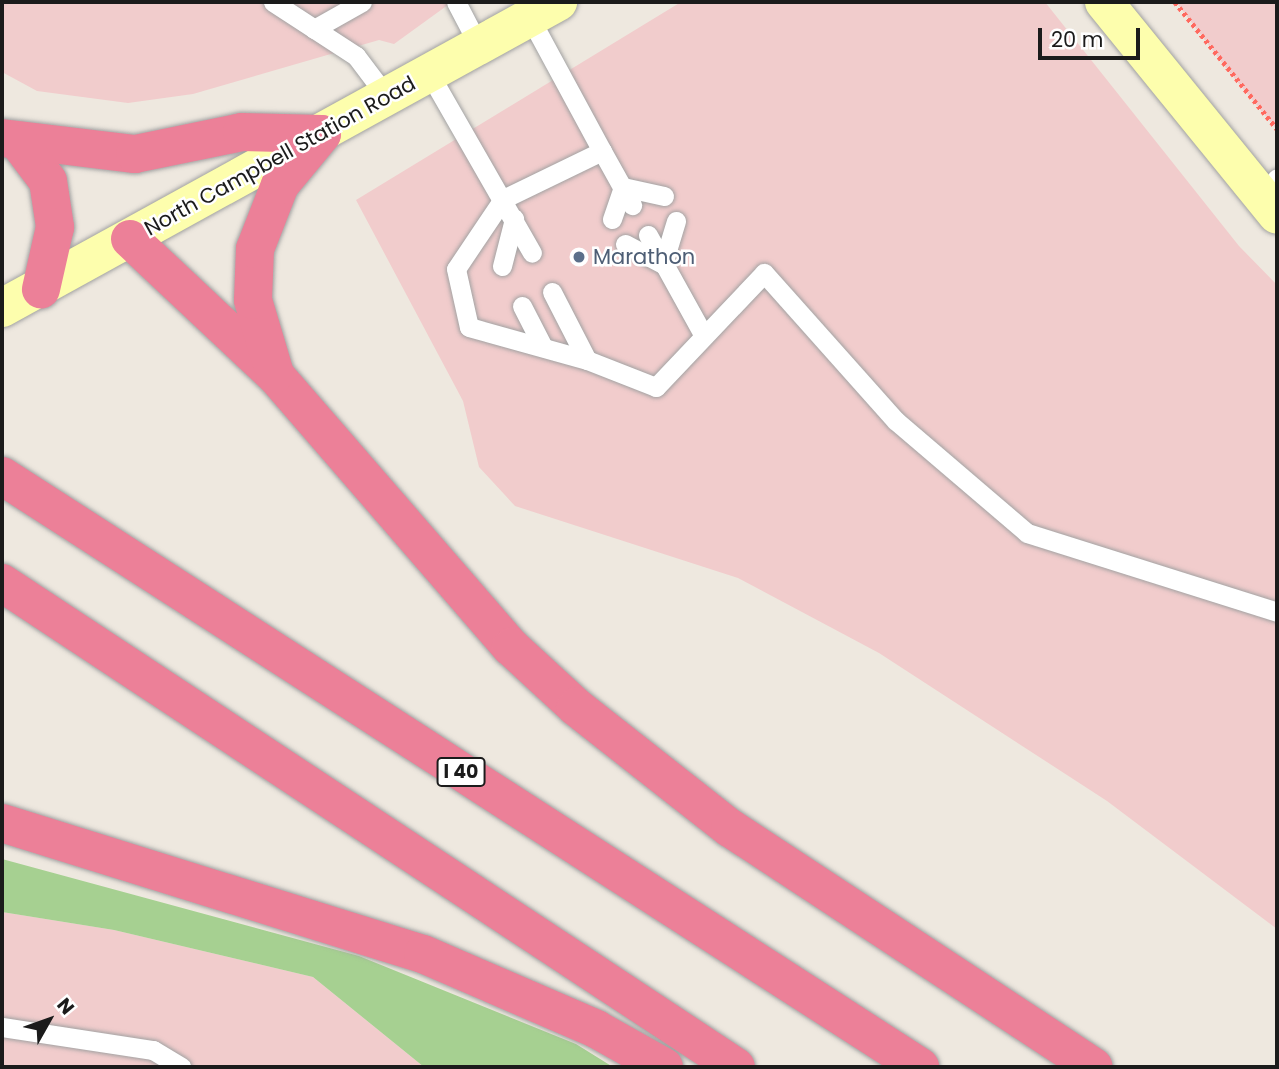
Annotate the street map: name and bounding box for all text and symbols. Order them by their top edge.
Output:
scale bar [1041,14,1142,58]
text: 20 m [1051,25,1104,54]
street label: North Campbell Station Road [140,71,420,241]
place label: Marathon [593,244,695,270]
marker: Marathon [571,249,587,265]
road number: I 40 [436,757,486,788]
north arrow [14,985,84,1055]
text: N [51,992,80,1020]

